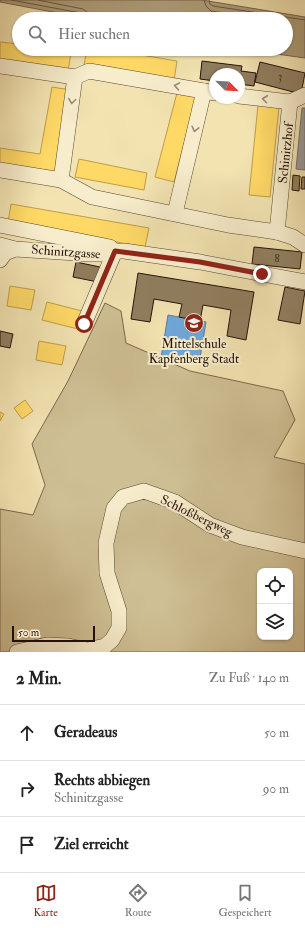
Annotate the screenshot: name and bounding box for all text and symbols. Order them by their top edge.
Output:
search box [12,12,293,56]
icon: search [26,23,48,45]
text: Hier suchen [58,25,130,44]
north arrow [209,68,245,104]
house number: 3 [278,70,282,83]
one-way arrow [173,83,180,91]
one-way arrow [262,95,268,104]
one-way arrow [68,97,77,104]
street label: Schinitzhof [275,120,297,184]
one-way arrow [191,126,199,132]
street label: Schinitzgasse [31,242,102,262]
house number: 8 [274,252,280,265]
route end [253,265,271,283]
school or university icon: Mittelschule Kapfenberg Stadt [183,312,205,334]
route start [75,315,93,333]
place label: Mittelschule Kapfenberg Stadt [149,336,239,368]
street label: Schloßbergweg [158,491,236,541]
map controls [257,568,293,640]
button: locate [257,568,293,604]
button: layers [257,604,293,640]
scale bar [12,624,95,643]
text: 50 m [18,626,39,639]
text: 2 Min. [16,668,61,689]
text: Zu Fuß · 140 m [209,670,289,686]
icon: ahead [16,722,38,744]
text: Geradeaus [54,723,117,742]
text: 50 m [264,725,289,741]
text: Rechts abbiegen [54,771,150,790]
icon: right [16,778,38,800]
text: 90 m [263,781,289,797]
text: Schinitzgasse [54,790,123,806]
icon: arrive [16,834,38,856]
text: Ziel erreicht [54,835,129,854]
tab: Karte [33,882,58,919]
tab: Route [125,882,152,919]
tab: Gespeichert [218,882,272,919]

